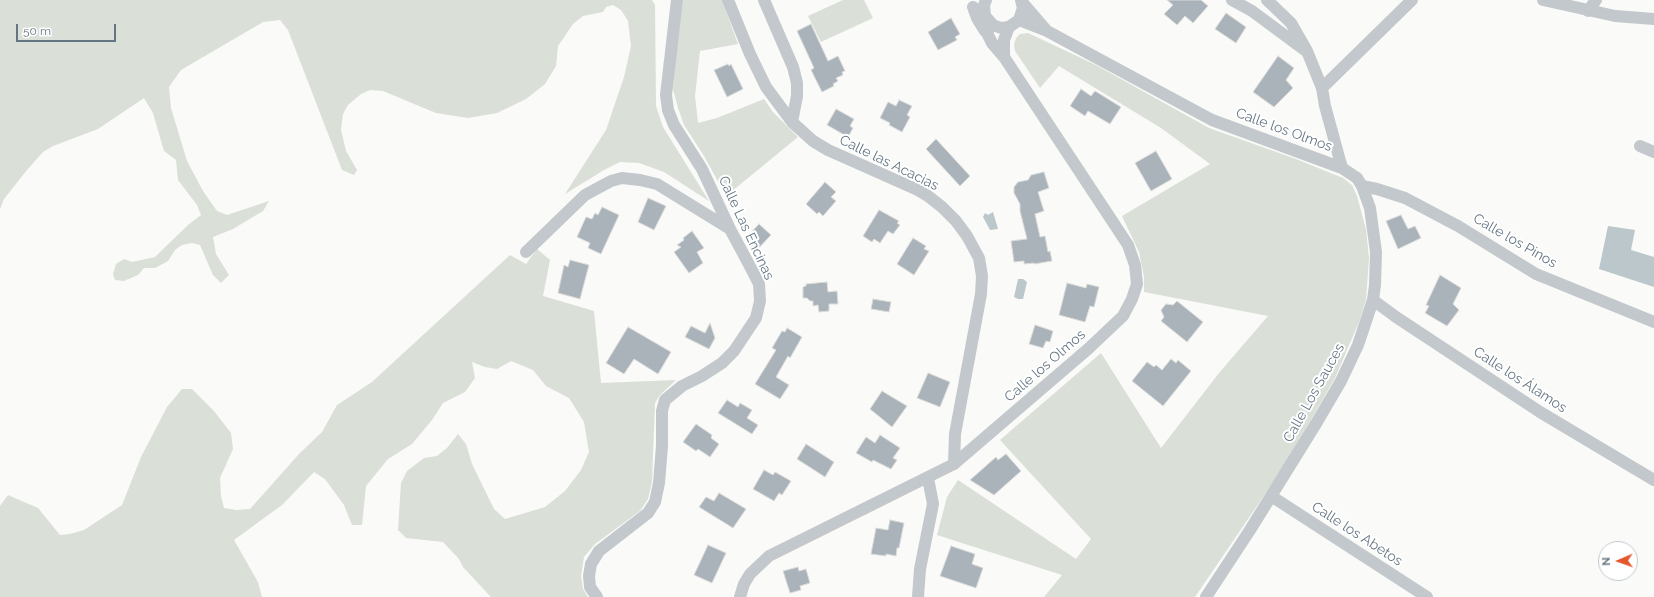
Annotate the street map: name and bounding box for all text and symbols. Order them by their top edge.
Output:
scale bar [18,16,118,42]
text: 50 m [23,24,51,38]
street label: Calle los Olmos [1233,105,1335,155]
street label: Calle las Acacias [837,132,941,194]
street label: Calle Las Encinas [715,173,777,283]
street label: Calle los Pinos [1470,210,1560,272]
street label: Calle los Olmos [1001,326,1089,406]
street label: Calle Los Sauces [1280,341,1348,445]
street label: Calle los Álamos [1470,344,1570,416]
street label: Calle los Abetos [1308,498,1406,570]
north arrow [1598,541,1638,581]
text: N [1600,557,1613,566]

